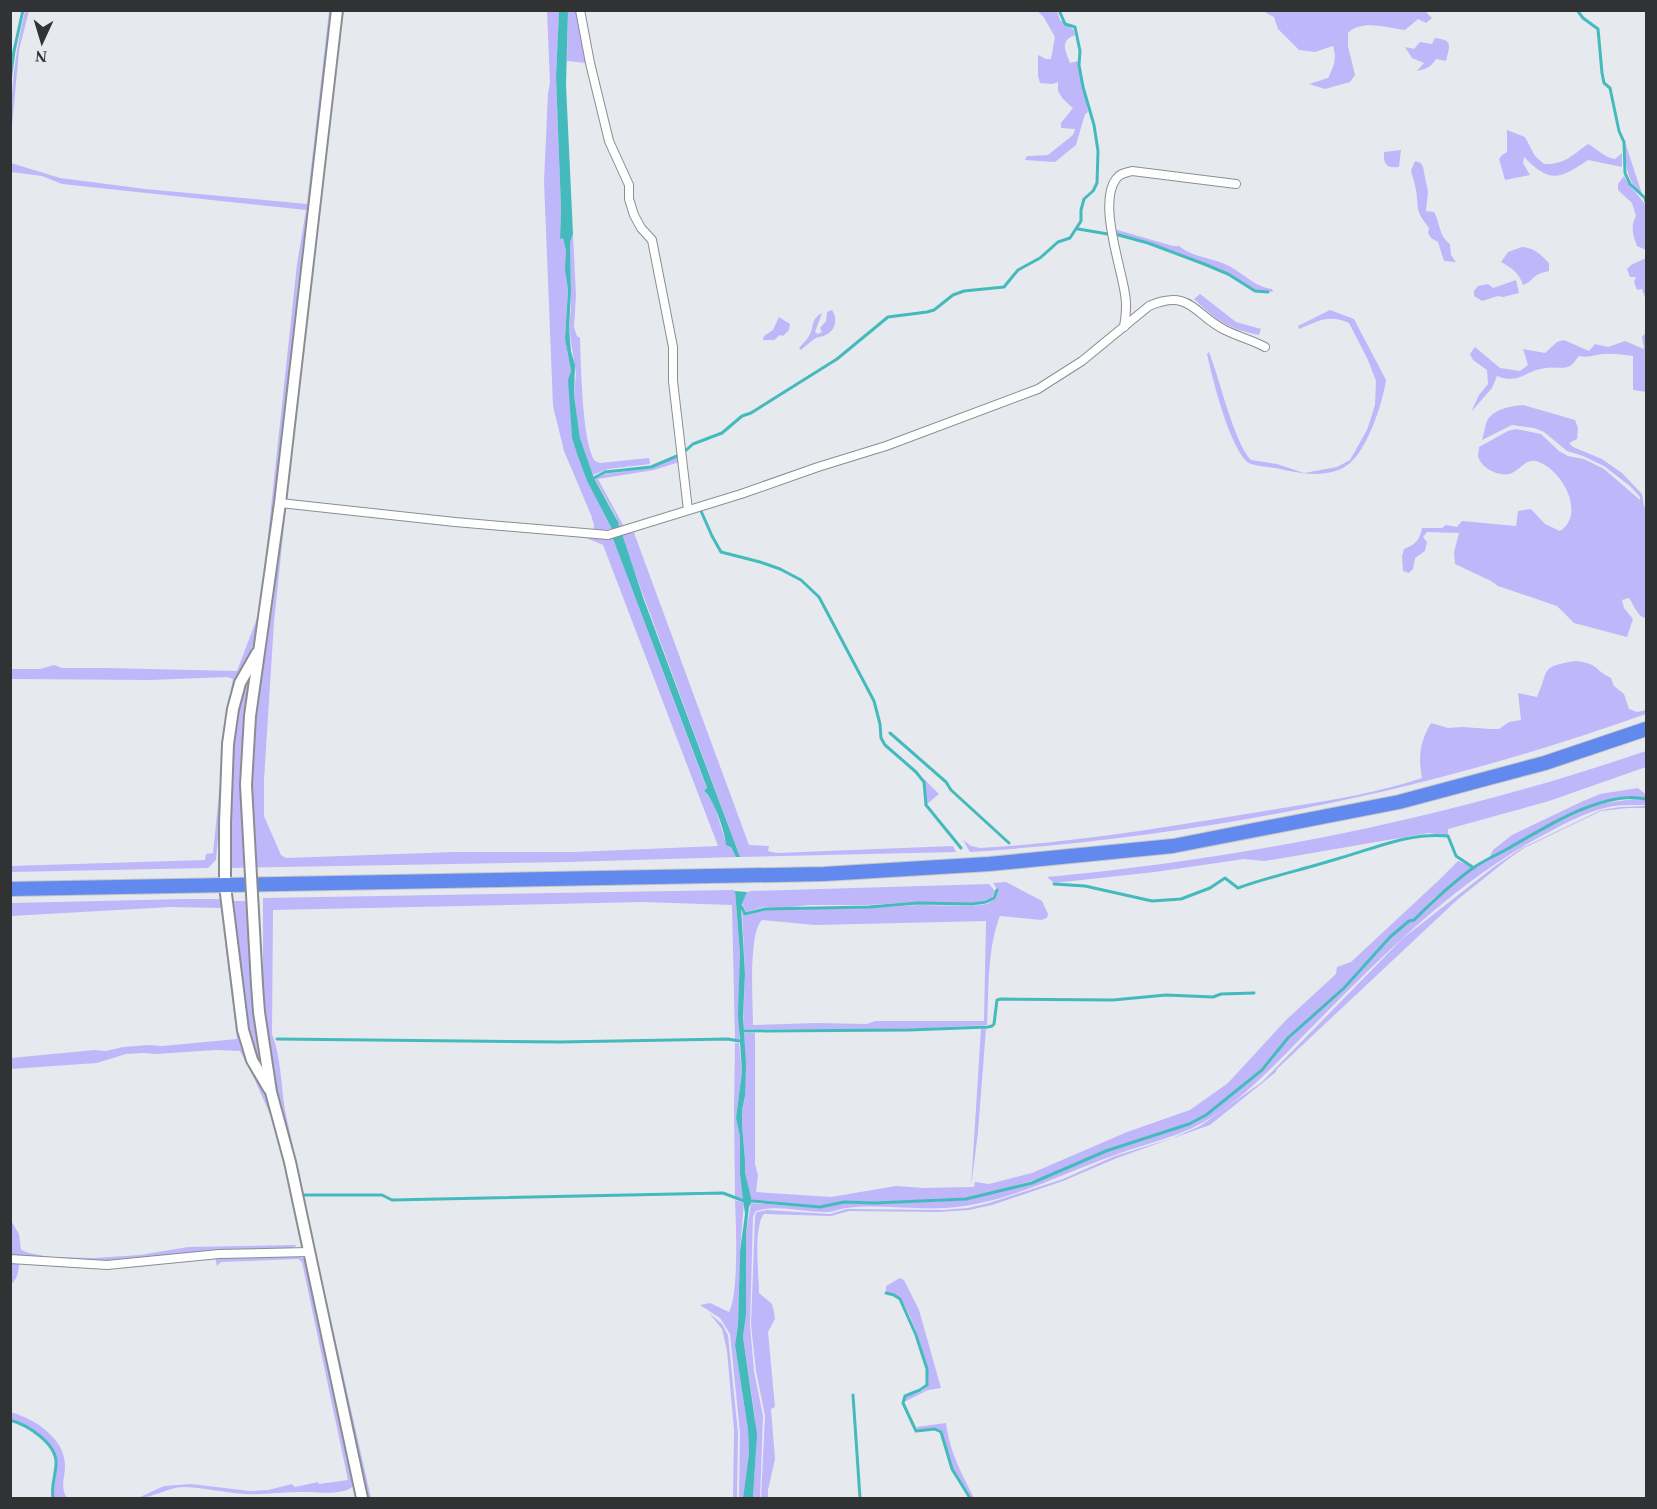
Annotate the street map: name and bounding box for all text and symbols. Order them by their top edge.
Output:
north arrow [12,12,72,72]
text: N [34,48,47,65]

